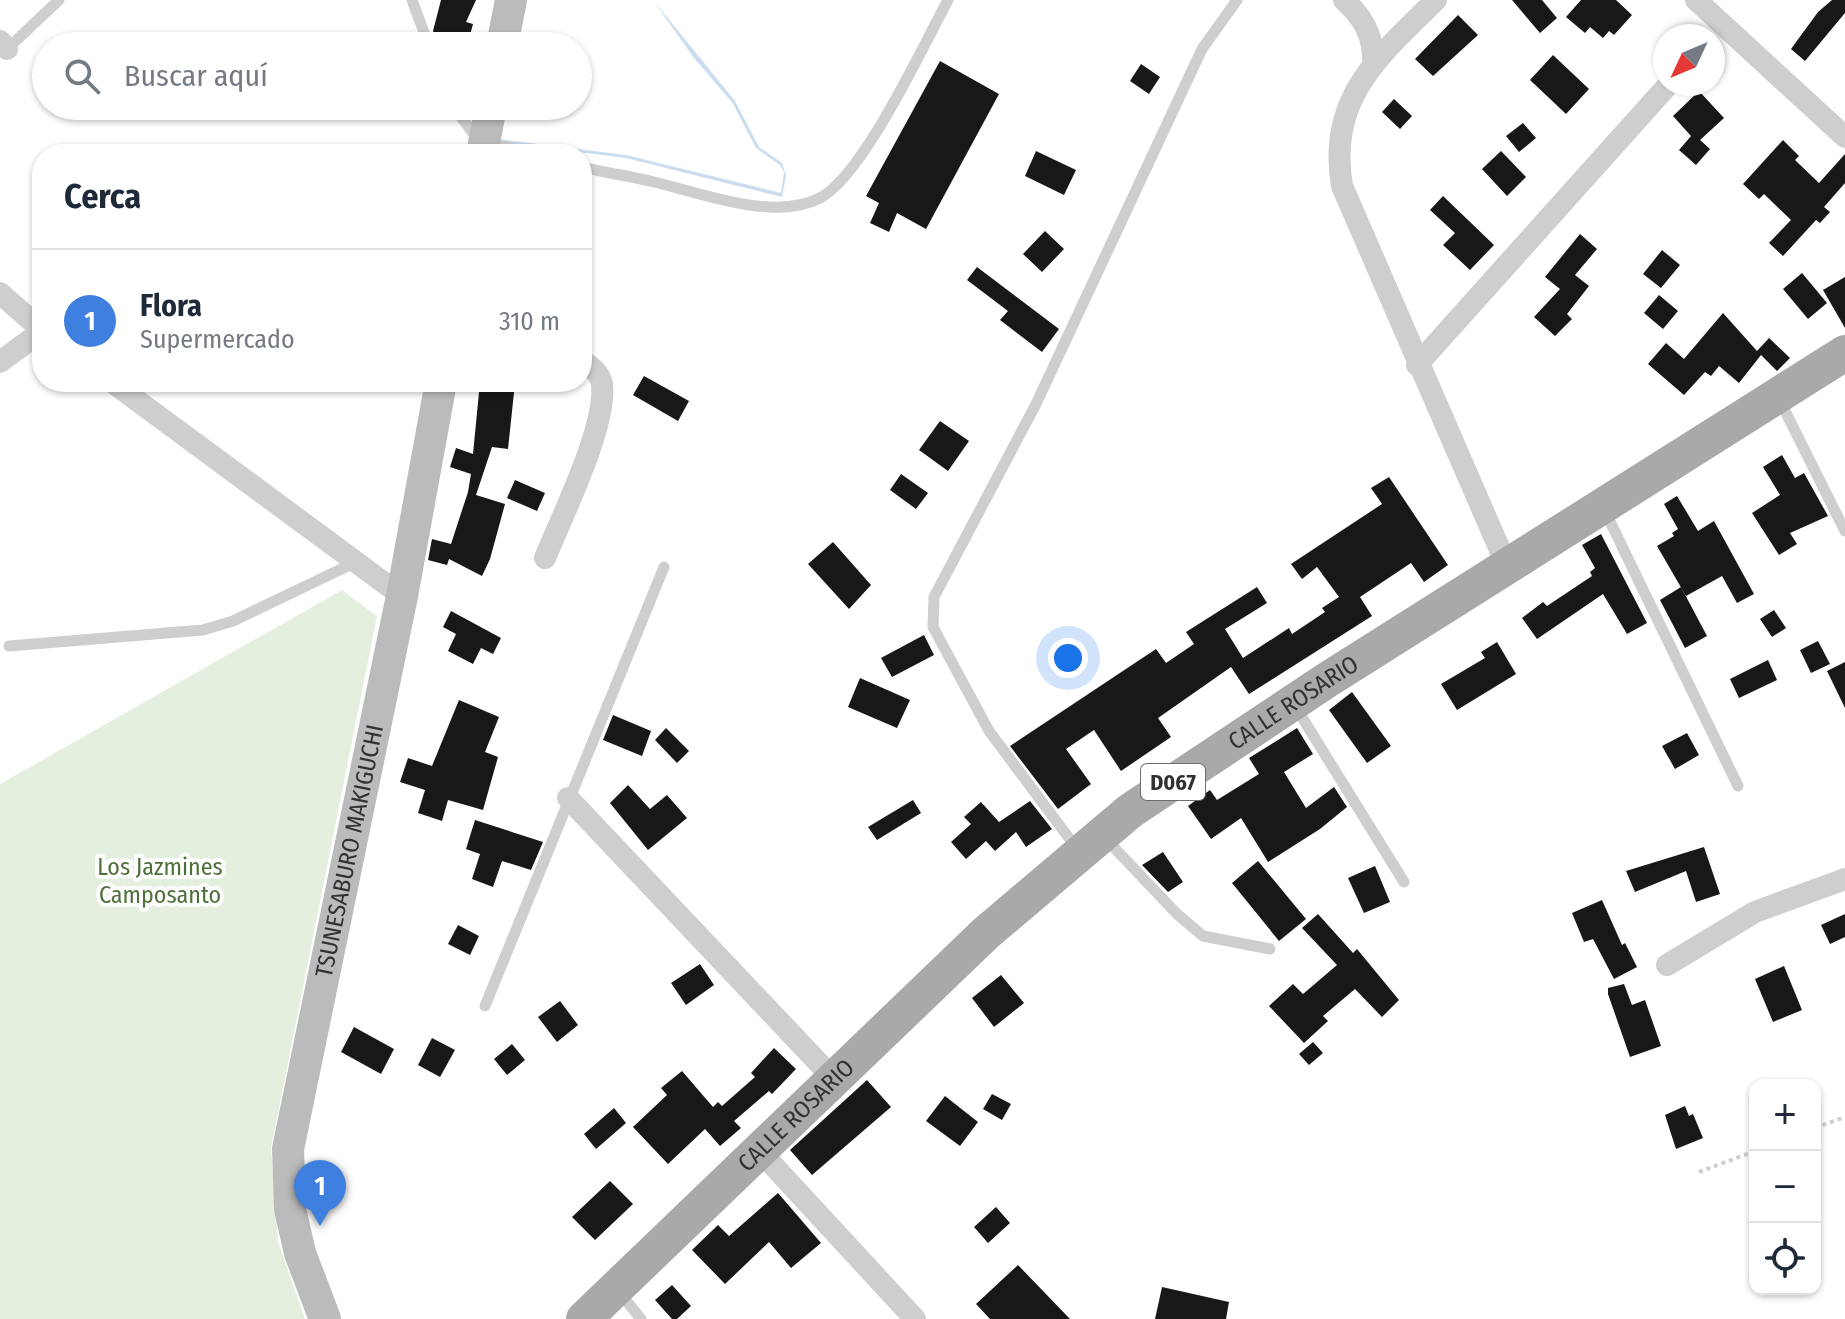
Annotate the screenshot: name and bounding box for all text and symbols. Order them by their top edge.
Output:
north arrow [1653,24,1725,96]
search box [32,32,592,120]
icon: search [60,54,104,98]
text: Buscar aquí [124,58,268,94]
text: Cerca [64,176,141,217]
text: Flora [140,288,202,324]
text: 1 [85,306,96,337]
text: 310 m [499,306,560,337]
text: Supermercado [140,324,295,355]
your location [1048,638,1088,678]
street label: CALLE ROSARIO [1223,650,1363,756]
street label: TSUNESABURO MAKIGUCHI [310,722,389,980]
road number: D067 [1141,764,1205,800]
park label: Los Jazmines Camposanto [97,853,223,909]
street label: CALLE ROSARIO [732,1053,860,1177]
map controls [1749,1079,1821,1295]
button: + [1749,1079,1821,1151]
button: − [1749,1151,1821,1223]
pin: 1 [294,1160,346,1226]
button: locate [1749,1223,1821,1295]

